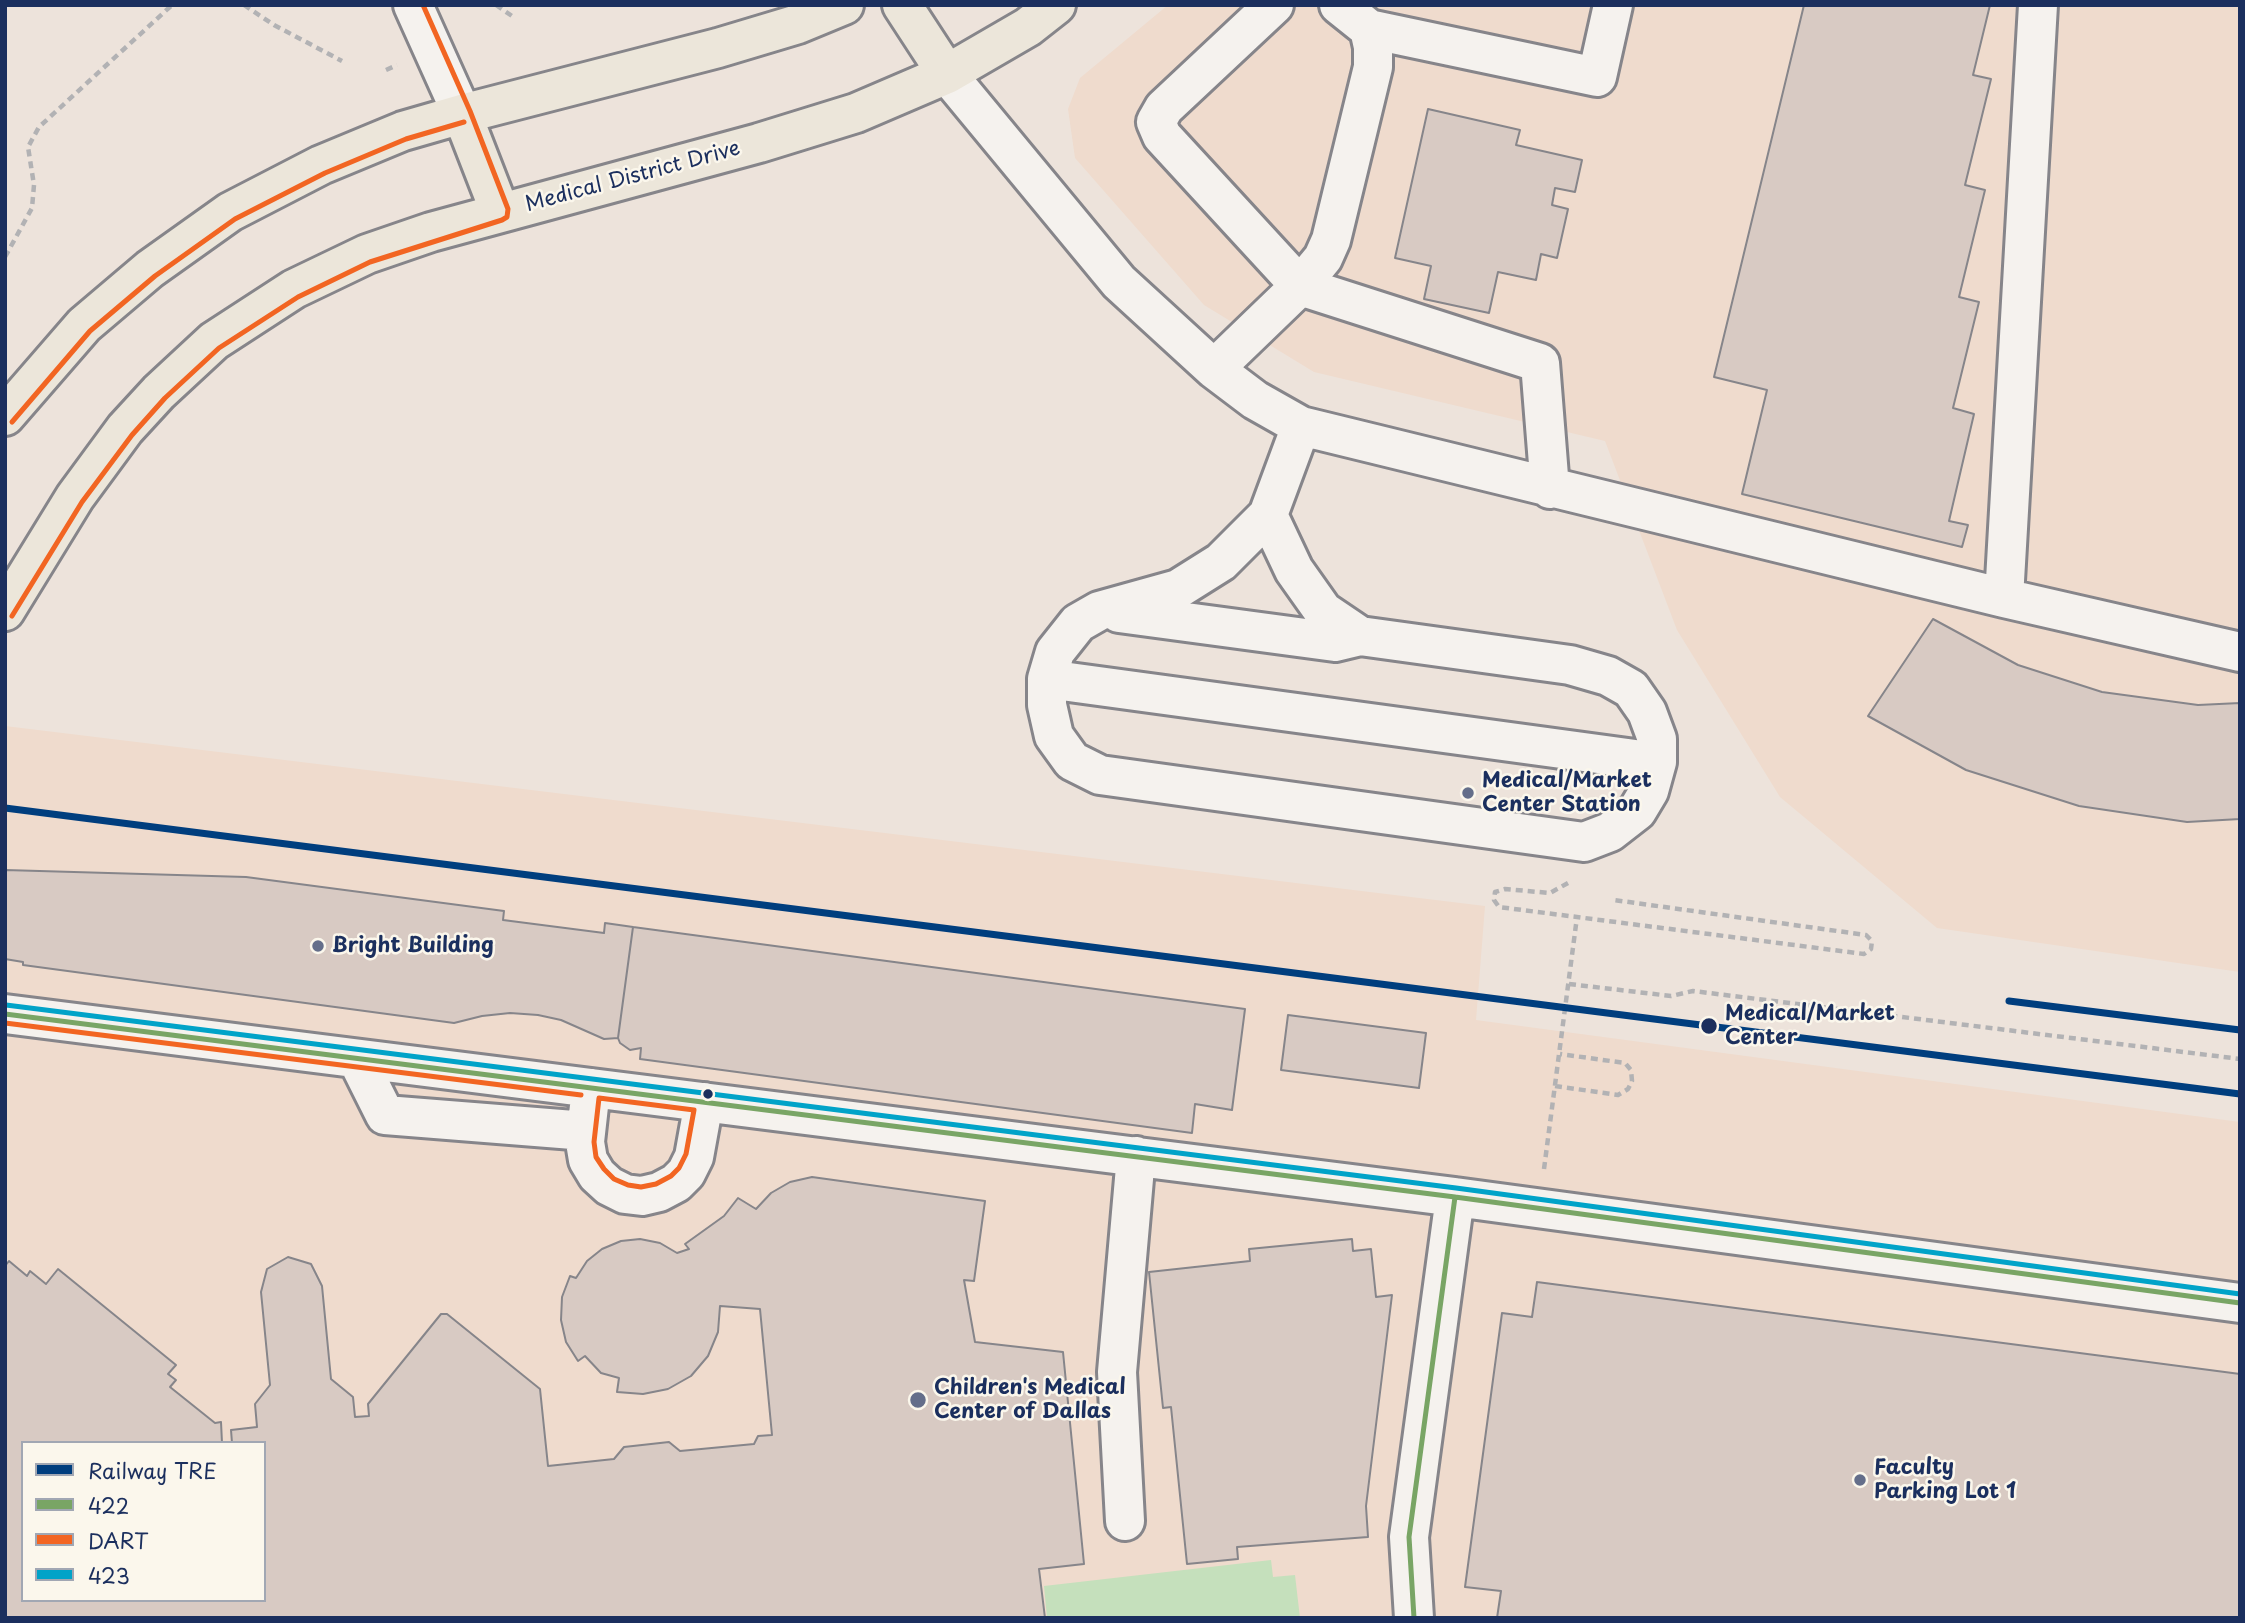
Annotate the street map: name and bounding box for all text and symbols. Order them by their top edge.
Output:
street label: Medical District Drive [523,136,743,218]
place label: Medical/Market Center Station [1482,768,1652,818]
marker: Medical/Market Center Station [1460,785,1476,801]
place label: Bright Building [332,933,494,959]
marker: Bright Building [310,938,326,954]
place label: Medical/Market Center [1725,1001,1895,1051]
marker: Medical/Market Center [1699,1016,1719,1036]
unlabelled marker [701,1087,715,1101]
place label: Children's Medical Center of Dallas [934,1375,1126,1425]
marker: Children's Medical Center of Dallas [908,1390,928,1410]
legend [21,1441,266,1602]
text: Railway TRE [88,1454,217,1486]
place label: Faculty Parking Lot 1 [1874,1455,2016,1505]
marker: Faculty Parking Lot 1 [1852,1472,1868,1488]
text: 422 [88,1489,129,1521]
text: DART [88,1524,148,1556]
text: 423 [88,1559,130,1591]

